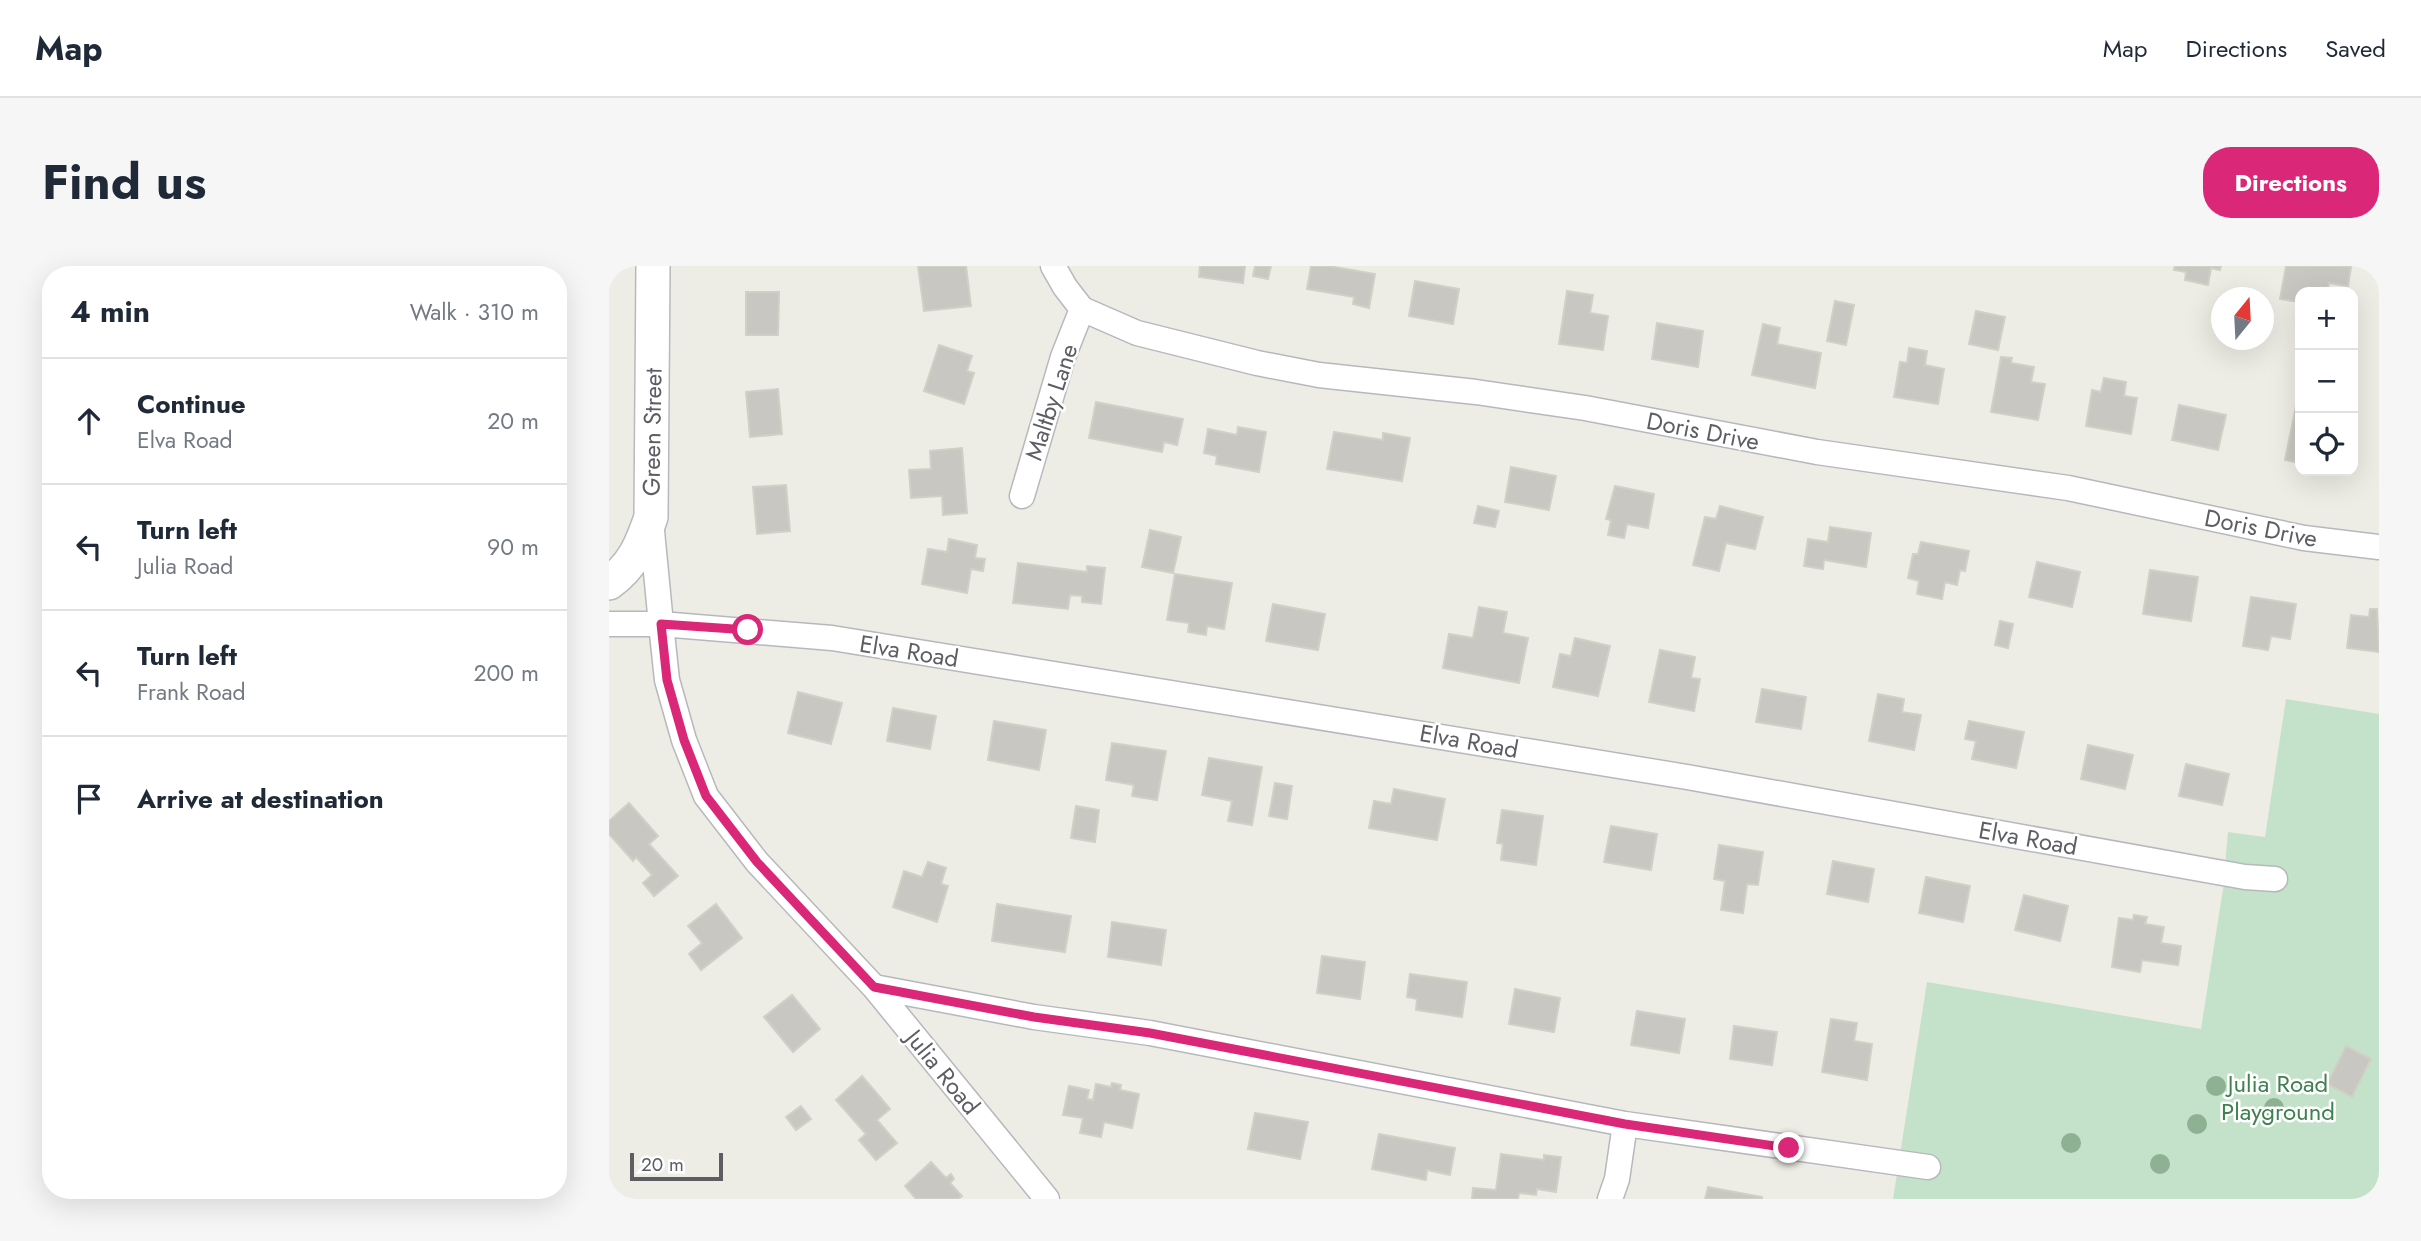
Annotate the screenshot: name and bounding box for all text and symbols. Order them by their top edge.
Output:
text: Map [35,25,103,72]
text: Map [2103,31,2148,66]
text: Directions [2186,31,2287,66]
text: Saved [2325,31,2386,66]
text: Find us [42,147,206,217]
button: Directions [2203,147,2379,218]
north arrow [2211,287,2274,350]
map controls [2295,287,2358,476]
button: + [2295,287,2358,350]
text: 4 min [70,290,150,333]
text: Walk · 310 m [410,295,539,329]
street label: Maltby Lane [1016,339,1086,465]
button: − [2295,350,2358,413]
street label: Green Street [633,367,671,496]
text: Continue [137,385,246,423]
icon: ahead [70,402,108,440]
street label: Doris Drive [1644,403,1762,459]
text: 20 m [487,404,539,438]
button: locate [2295,413,2358,476]
text: Elva Road [137,423,233,457]
street label: Doris Drive [2202,500,2320,556]
text: Turn left [137,511,237,549]
icon: left [70,528,108,566]
text: 90 m [487,530,539,564]
text: Julia Road [137,549,233,583]
route start [732,614,763,645]
street label: Elva Road [857,626,961,676]
text: Turn left [137,637,237,675]
icon: left [70,654,108,692]
text: 200 m [473,656,539,690]
text: Frank Road [137,675,246,709]
street label: Elva Road [1417,715,1521,767]
icon: arrive [70,780,108,818]
text: Arrive at destination [137,780,384,818]
street label: Elva Road [1976,812,2080,864]
street label: Julia Road [896,1020,988,1122]
park label: Julia Road Playground [2221,1066,2335,1129]
route end [1773,1132,1804,1163]
scale bar [630,1150,723,1182]
text: 20 m [641,1151,684,1178]

